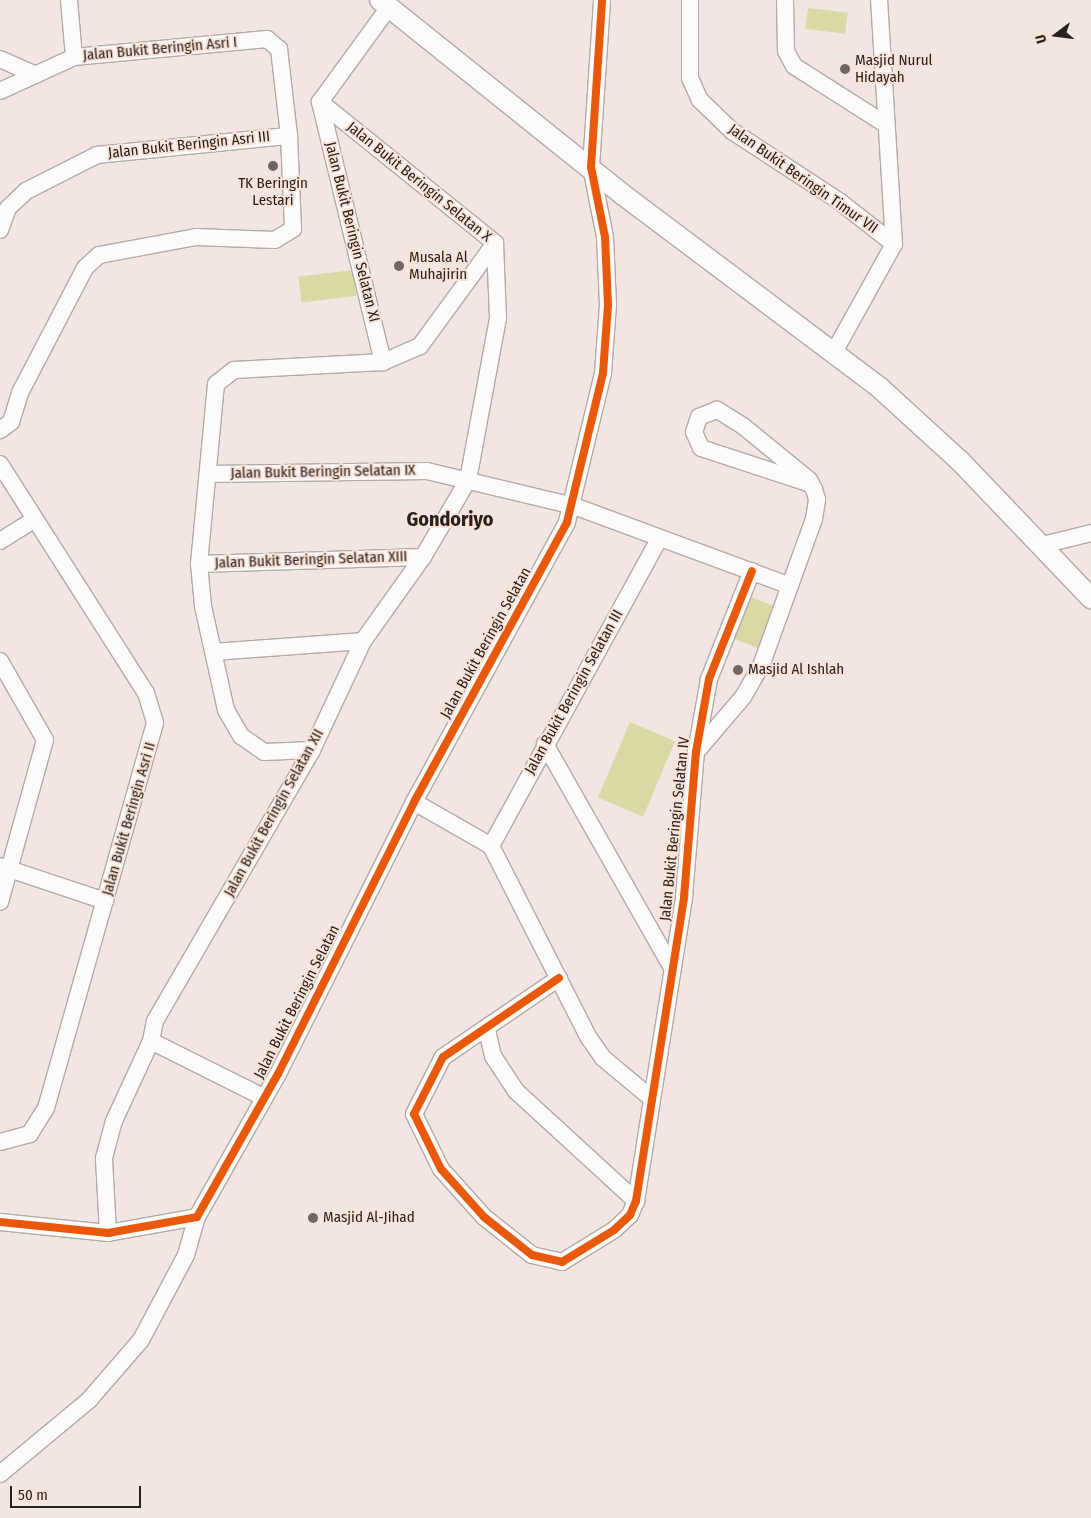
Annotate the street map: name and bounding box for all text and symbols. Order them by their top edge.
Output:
north arrow [1031,10,1081,60]
street label: Jalan Bukit Beringin Asri I [82,33,238,65]
text: U [1032,33,1050,45]
place label: Masjid Nurul Hidayah [855,51,932,86]
marker: Masjid Nurul Hidayah [839,63,851,75]
street label: Jalan Bukit Beringin Selatan X [343,118,495,246]
street label: Jalan Bukit Beringin Timur VII [725,120,881,238]
street label: Jalan Bukit Beringin Asri III [107,128,271,162]
street label: Jalan Bukit Beringin Selatan XI [321,140,383,324]
marker: TK Beringin Lestari [267,160,279,172]
place label: TK Beringin Lestari [238,174,308,209]
place label: Musala Al Muhajirin [409,248,468,283]
marker: Musala Al Muhajirin [393,260,405,272]
street label: Jalan Bukit Beringin Selatan IX [230,461,416,483]
district label: Gondoriyo [406,507,494,531]
street label: Jalan Bukit Beringin Selatan XIII [214,548,408,572]
street label: Jalan Bukit Beringin Selatan [437,564,535,722]
street label: Jalan Bukit Beringin Selatan III [521,607,627,777]
place label: Masjid Al Ishlah [748,661,844,679]
marker: Masjid Al Ishlah [732,664,744,676]
street label: Jalan Bukit Beringin Selatan XII [220,726,328,900]
street label: Jalan Bukit Beringin Selatan IV [656,736,694,922]
street label: Jalan Bukit Beringin Asri II [98,740,160,898]
street label: Jalan Bukit Beringin Selatan [250,922,344,1082]
place label: Masjid Al-Jihad [323,1209,415,1227]
marker: Masjid Al-Jihad [307,1212,319,1224]
scale bar [12,1476,144,1508]
text: 50 m [18,1486,48,1504]

